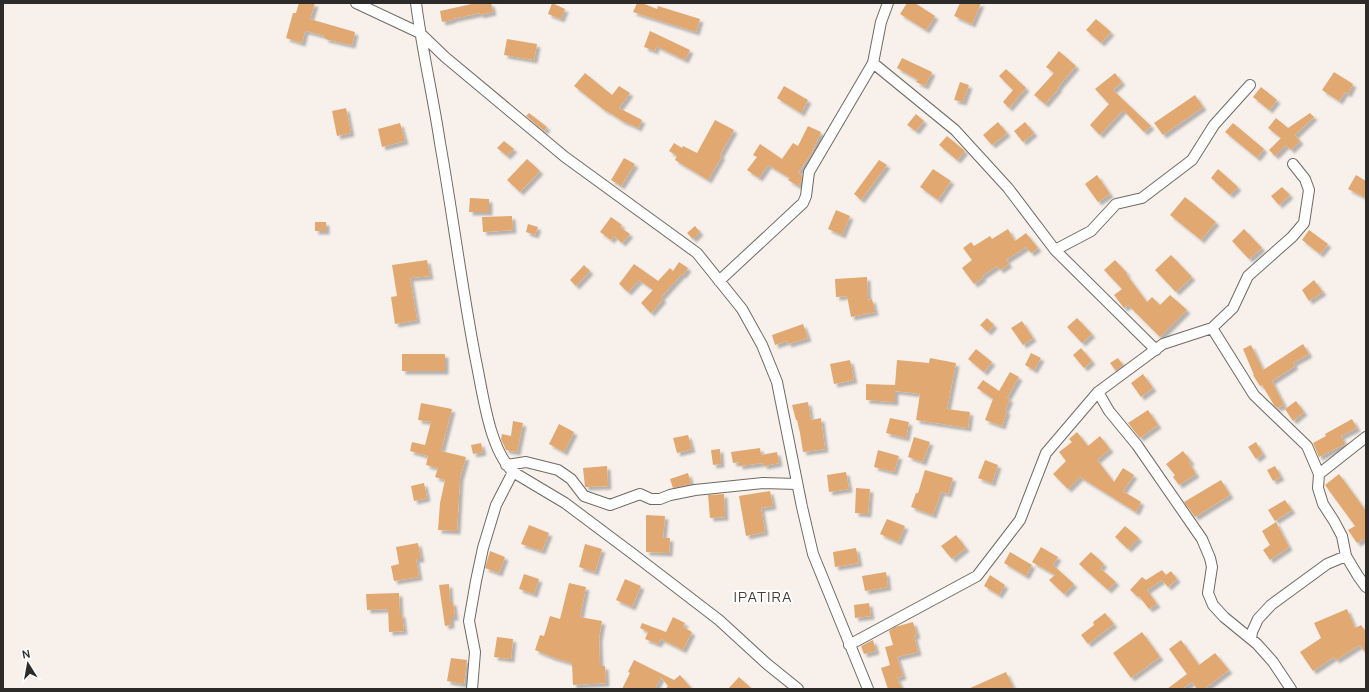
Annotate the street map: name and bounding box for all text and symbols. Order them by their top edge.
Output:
district label: IPATIRA [734,586,792,607]
north arrow [8,644,48,684]
text: N [21,646,31,662]

